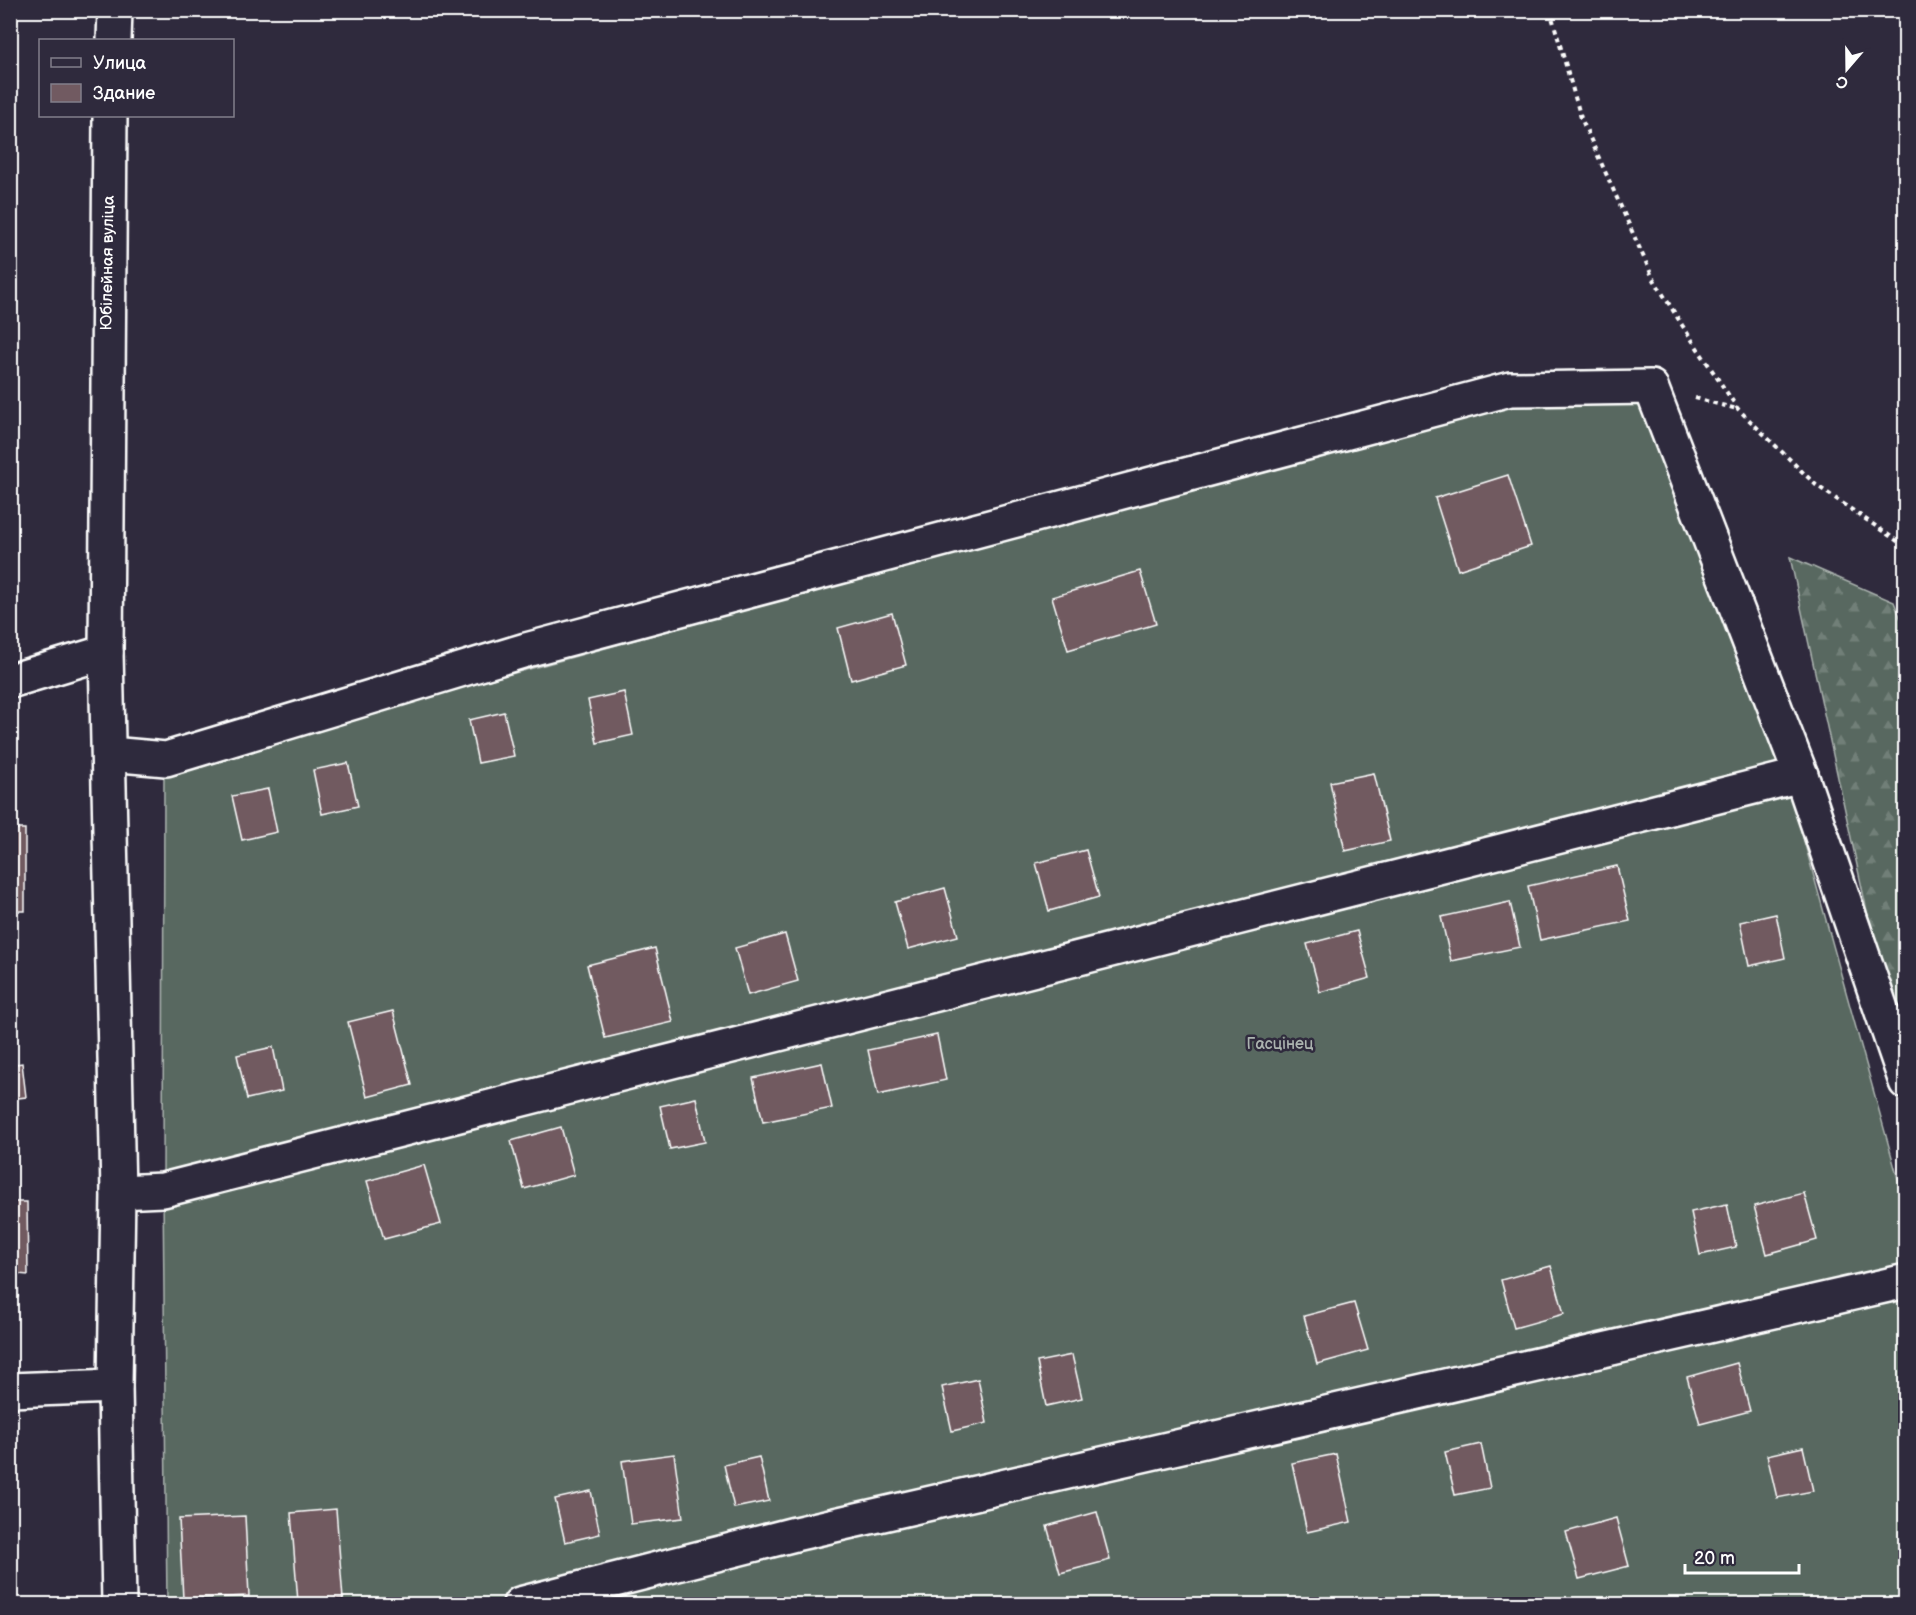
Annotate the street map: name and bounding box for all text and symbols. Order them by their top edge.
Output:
legend [39,39,234,117]
north arrow [1817,39,1877,99]
text: Улица [93,53,147,74]
text: С [1834,71,1851,93]
text: Здание [93,83,155,104]
street label: Юбілейная вуліца [97,195,119,331]
park label: Гасцінец [1247,1035,1314,1054]
scale bar [1685,1537,1799,1575]
text: 20 m [1694,1548,1735,1569]

